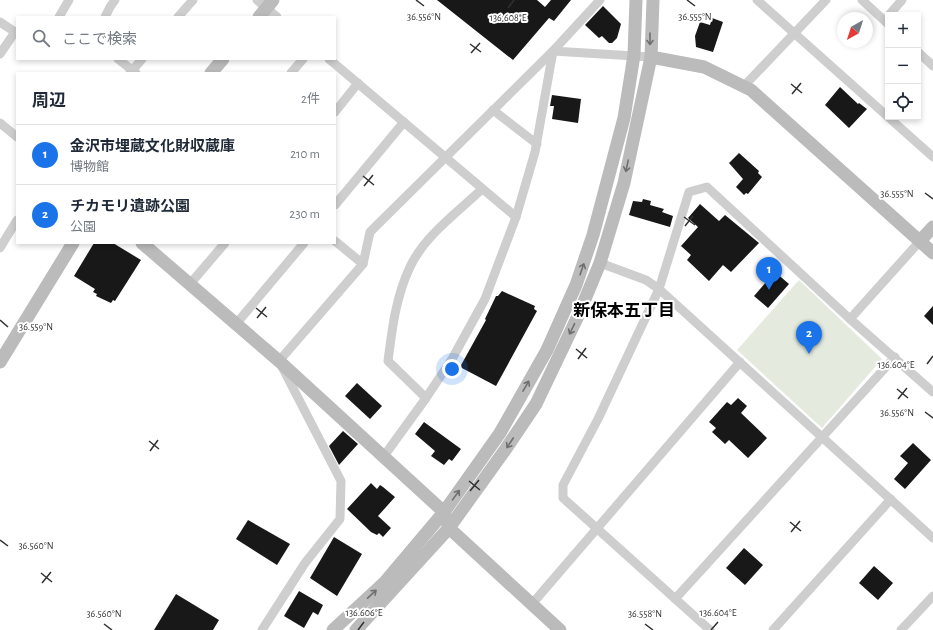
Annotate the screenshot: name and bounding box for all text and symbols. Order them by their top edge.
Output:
text: 36.556°N [407,12,441,22]
text: 36.555°N [678,12,712,22]
north arrow [837,12,873,48]
map controls [885,12,921,120]
button: + [885,12,921,48]
text: 136.608°E [489,13,527,23]
search box [16,16,336,60]
icon: search [30,27,52,49]
text: ここで検索 [62,32,137,47]
one-way arrow [646,32,654,45]
button: − [885,48,921,84]
button: locate [885,84,921,120]
text: 周辺 [32,92,66,109]
text: 2件 [301,93,320,106]
text: 金沢市埋蔵文化財収蔵庫 [70,139,235,154]
text: 1 [43,148,47,161]
text: 210 m [290,148,320,161]
one-way arrow [623,160,631,173]
text: 博物館 [70,161,109,174]
text: 36.555°N [880,189,914,199]
text: チカモリ遺跡公園 [70,199,190,214]
text: 2 [42,208,48,221]
text: 230 m [289,208,320,221]
text: 公園 [70,221,96,234]
pin: 1 [756,257,782,290]
one-way arrow [578,263,586,275]
district label: 新保本五丁目 [573,301,675,319]
pin: 2 [796,321,822,354]
text: 36.559°N [19,322,53,332]
one-way arrow [568,323,575,335]
your location [442,359,462,379]
text: 136.604°E [877,360,915,370]
one-way arrow [523,380,531,392]
text: 36.556°N [880,408,914,418]
one-way arrow [506,437,514,448]
one-way arrow [452,490,460,501]
text: 36.560°N [18,541,54,551]
one-way arrow [367,589,377,599]
text: 136.606°E [346,608,383,618]
text: 136.604°E [699,608,737,618]
text: 36.560°N [86,609,122,619]
text: 36.558°N [628,609,662,619]

